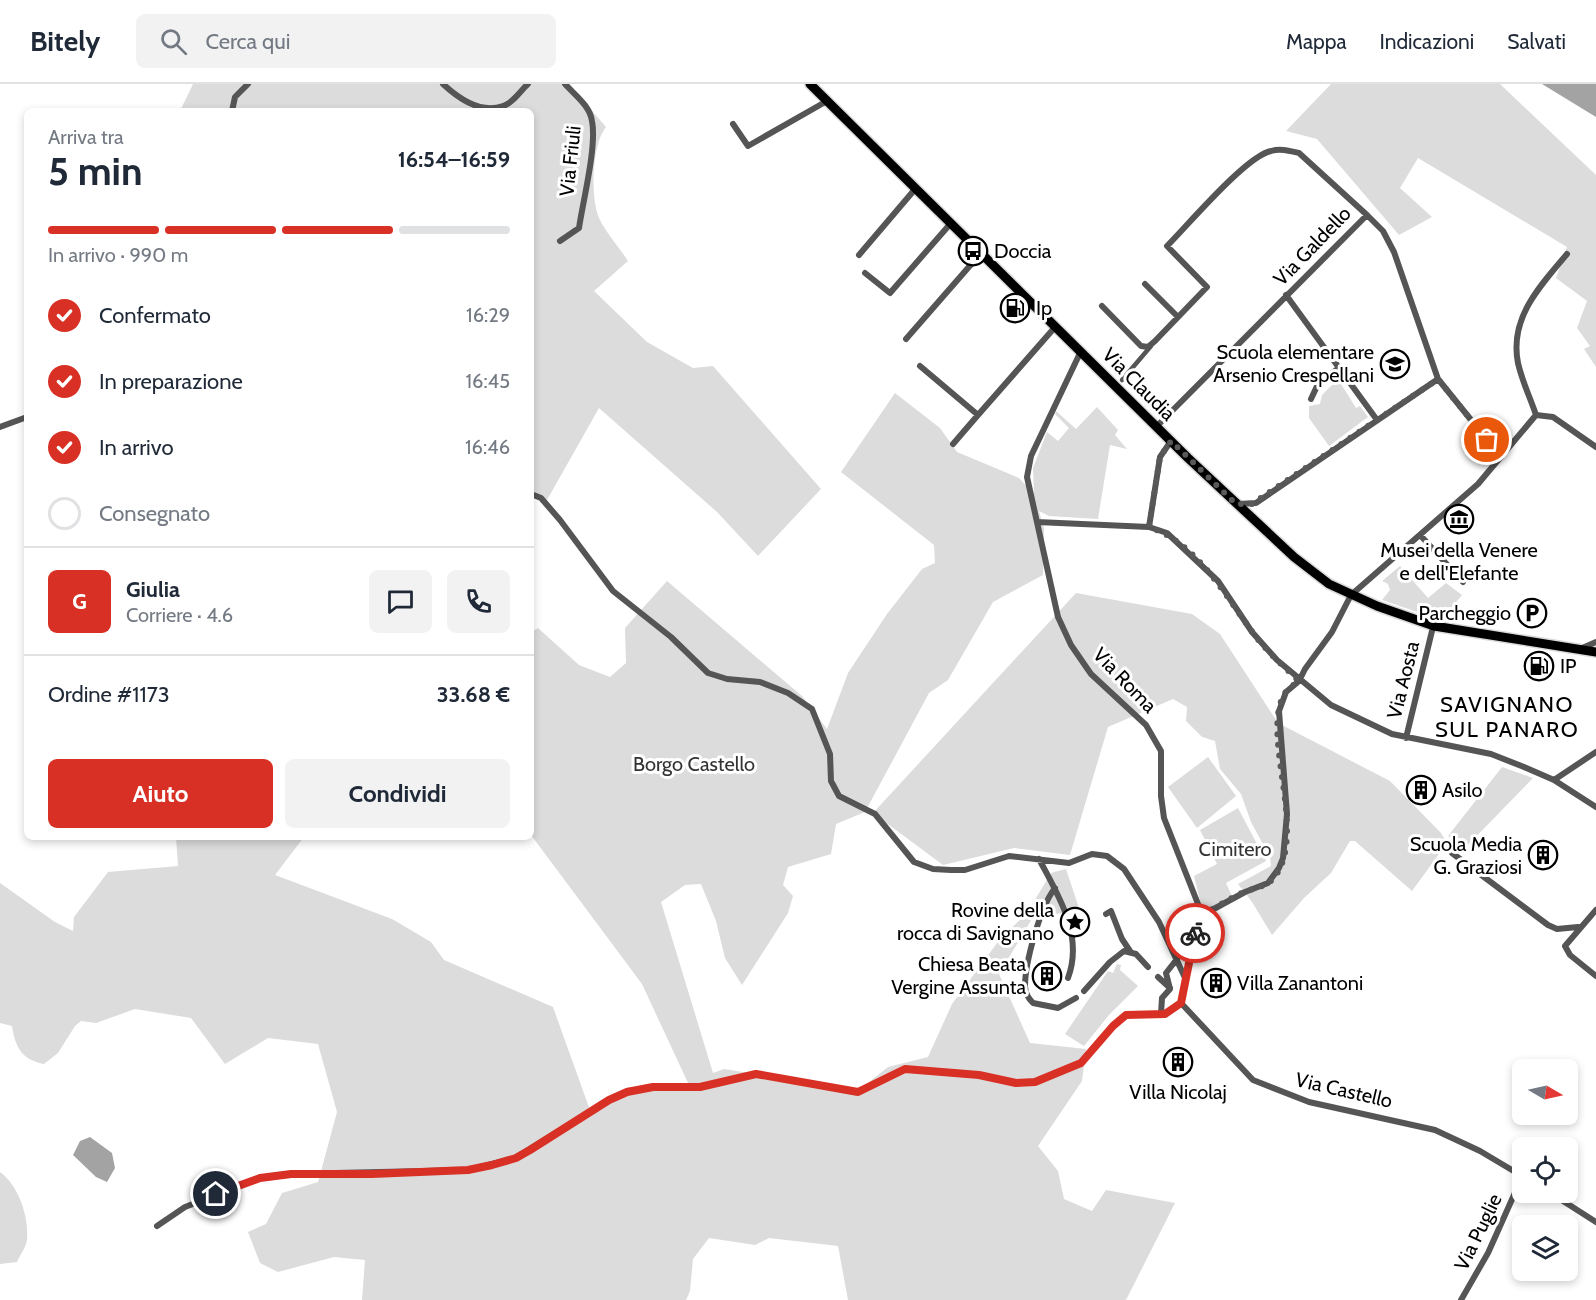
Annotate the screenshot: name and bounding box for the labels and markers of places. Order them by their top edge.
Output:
bus stop icon: Doccia [957,235,989,267]
place label: Doccia [994,239,1052,263]
fuel station icon: Ip [999,292,1031,324]
place label: Ip [1036,296,1052,320]
place label: Scuola elementare Arsenio Crespellani [1213,340,1374,387]
school or university icon: Scuola elementare Arsenio Crespellani [1379,348,1411,380]
pin [1461,414,1512,465]
museum icon: Musei della Venere e dell'Elefante [1443,503,1475,535]
place label: Musei della Venere e dell'Elefante [1380,538,1538,585]
parking icon: Parcheggio [1516,597,1548,629]
place label: Parcheggio [1418,601,1511,625]
fuel station icon: IP [1523,650,1555,682]
place label: IP [1560,654,1577,678]
building icon: Asilo [1405,774,1437,806]
place label: Asilo [1442,778,1482,802]
place label: Scuola Media G. Graziosi [1410,832,1522,879]
building icon: Scuola Media G. Graziosi [1527,839,1559,871]
place label: Rovine della rocca di Savignano [897,898,1054,945]
place icon: Rovine della rocca di Savignano [1059,906,1091,938]
place label: Chiesa Beata Vergine Assunta [891,952,1026,999]
building icon: Chiesa Beata Vergine Assunta [1031,960,1063,992]
building icon: Villa Zanantoni [1200,967,1232,999]
place label: Villa Zanantoni [1237,971,1363,995]
building icon: Villa Nicolaj [1162,1046,1194,1078]
place label: Villa Nicolaj [1129,1080,1227,1104]
pin [190,1168,241,1219]

